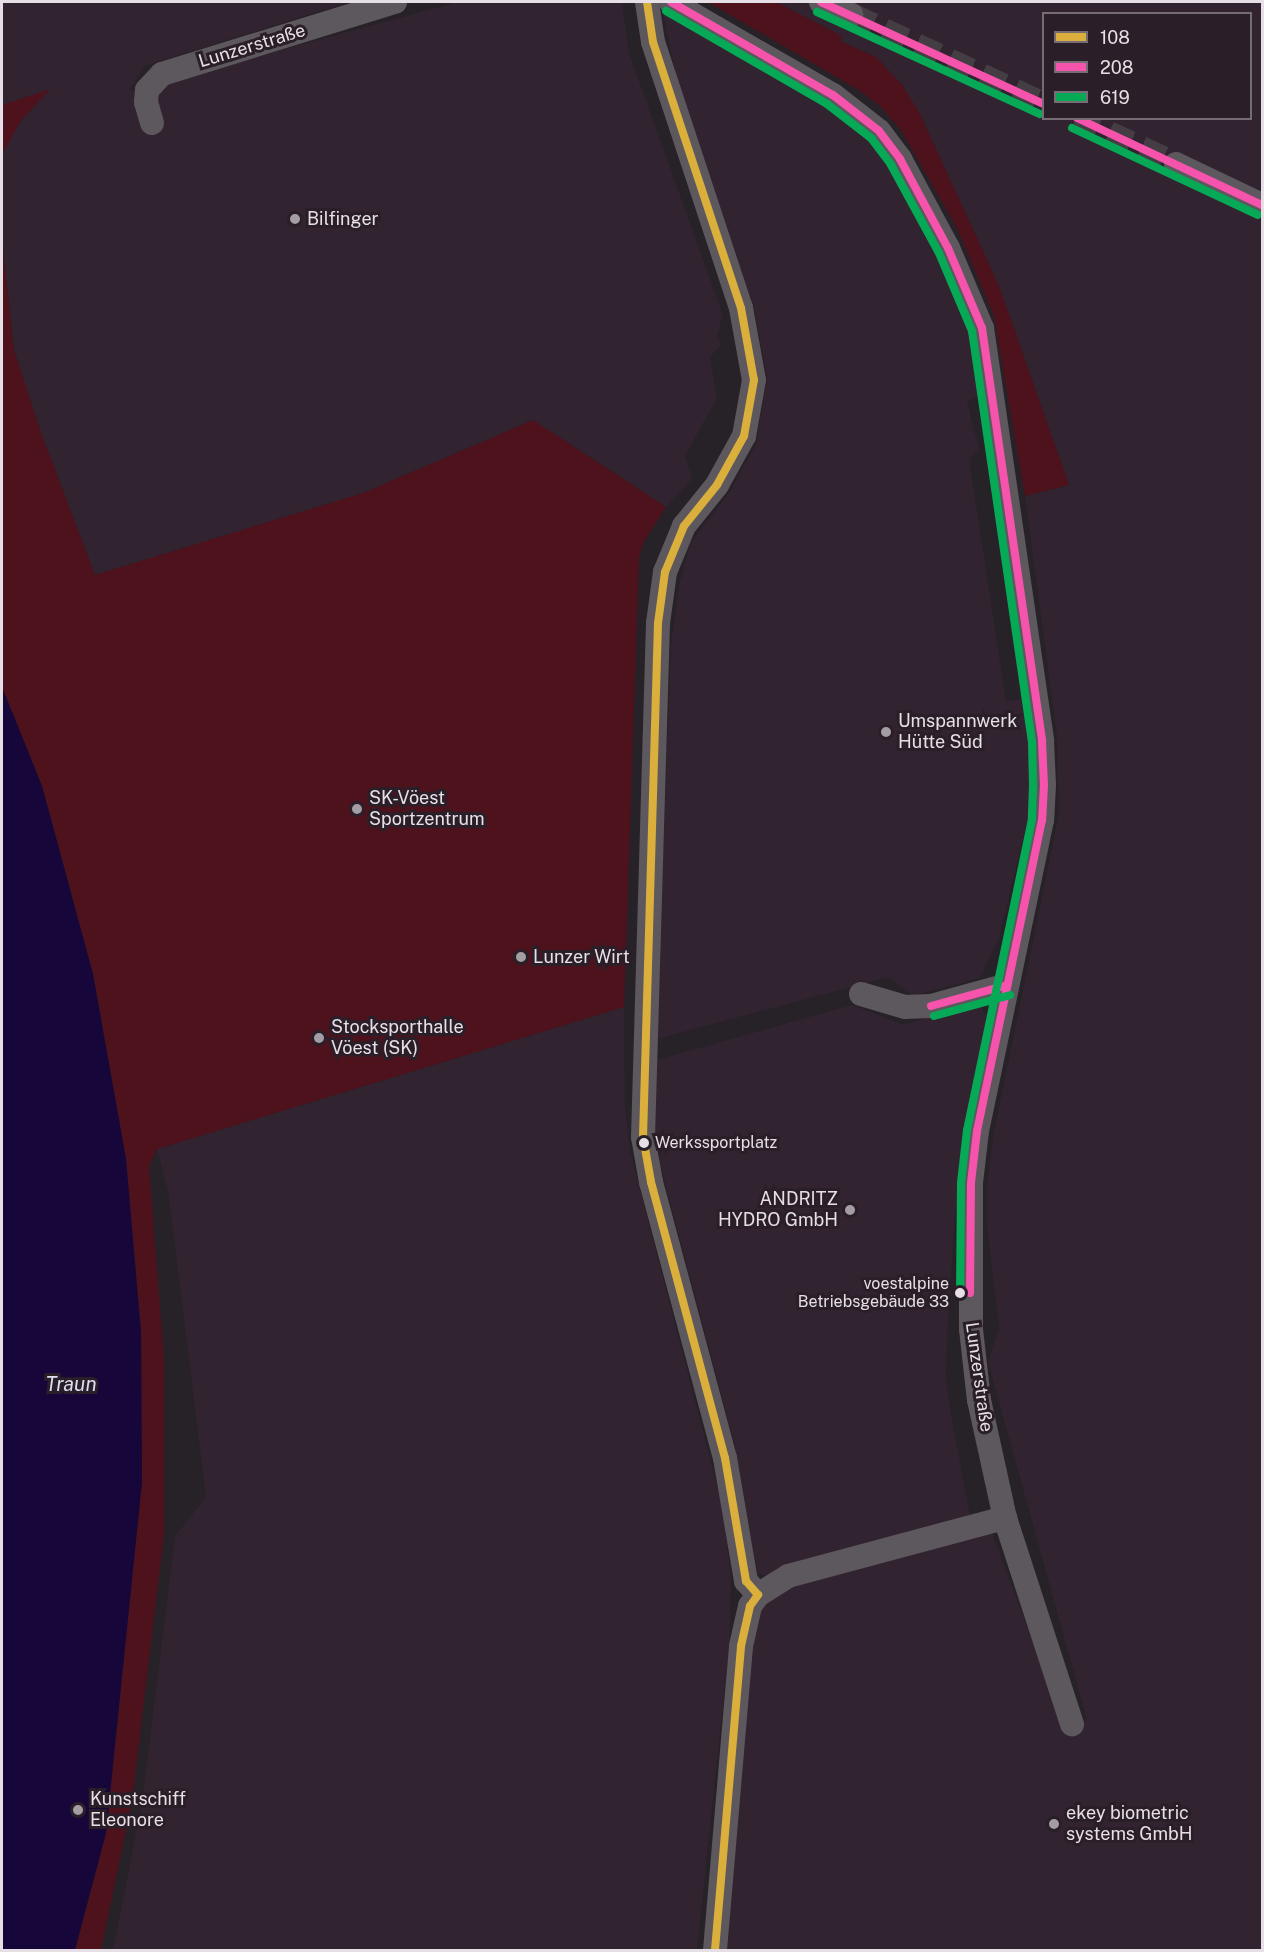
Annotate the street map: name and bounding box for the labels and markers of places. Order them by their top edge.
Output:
place label: Bilfinger [307,208,379,230]
marker: Bilfinger [288,212,302,226]
place label: Umspannwerk Hütte Süd [898,711,1017,754]
marker: Umspannwerk Hütte Süd [879,725,893,739]
place label: SK-Vöest Sportzentrum [369,788,485,830]
marker: SK-Vöest Sportzentrum [350,802,364,816]
place label: Lunzer Wirt [533,946,630,968]
marker: Lunzer Wirt [514,950,528,964]
place label: Stocksporthalle Vöest (SK) [331,1017,464,1060]
marker: Stocksporthalle Vöest (SK) [312,1031,326,1045]
place label: Werkssportplatz [655,1133,777,1153]
marker: Werkssportplatz [638,1137,650,1149]
place label: ANDRITZ HYDRO GmbH [718,1189,838,1232]
marker: ANDRITZ HYDRO GmbH [843,1203,857,1217]
place label: voestalpine Betriebsgebäude 33 [798,1274,949,1312]
marker: voestalpine Betriebsgebäude 33 [954,1287,966,1299]
place label: Kunstschiff Eleonore [90,1789,186,1832]
marker: Kunstschiff Eleonore [71,1803,85,1817]
place label: ekey biometric systems GmbH [1066,1803,1193,1846]
marker: ekey biometric systems GmbH [1047,1817,1061,1831]

